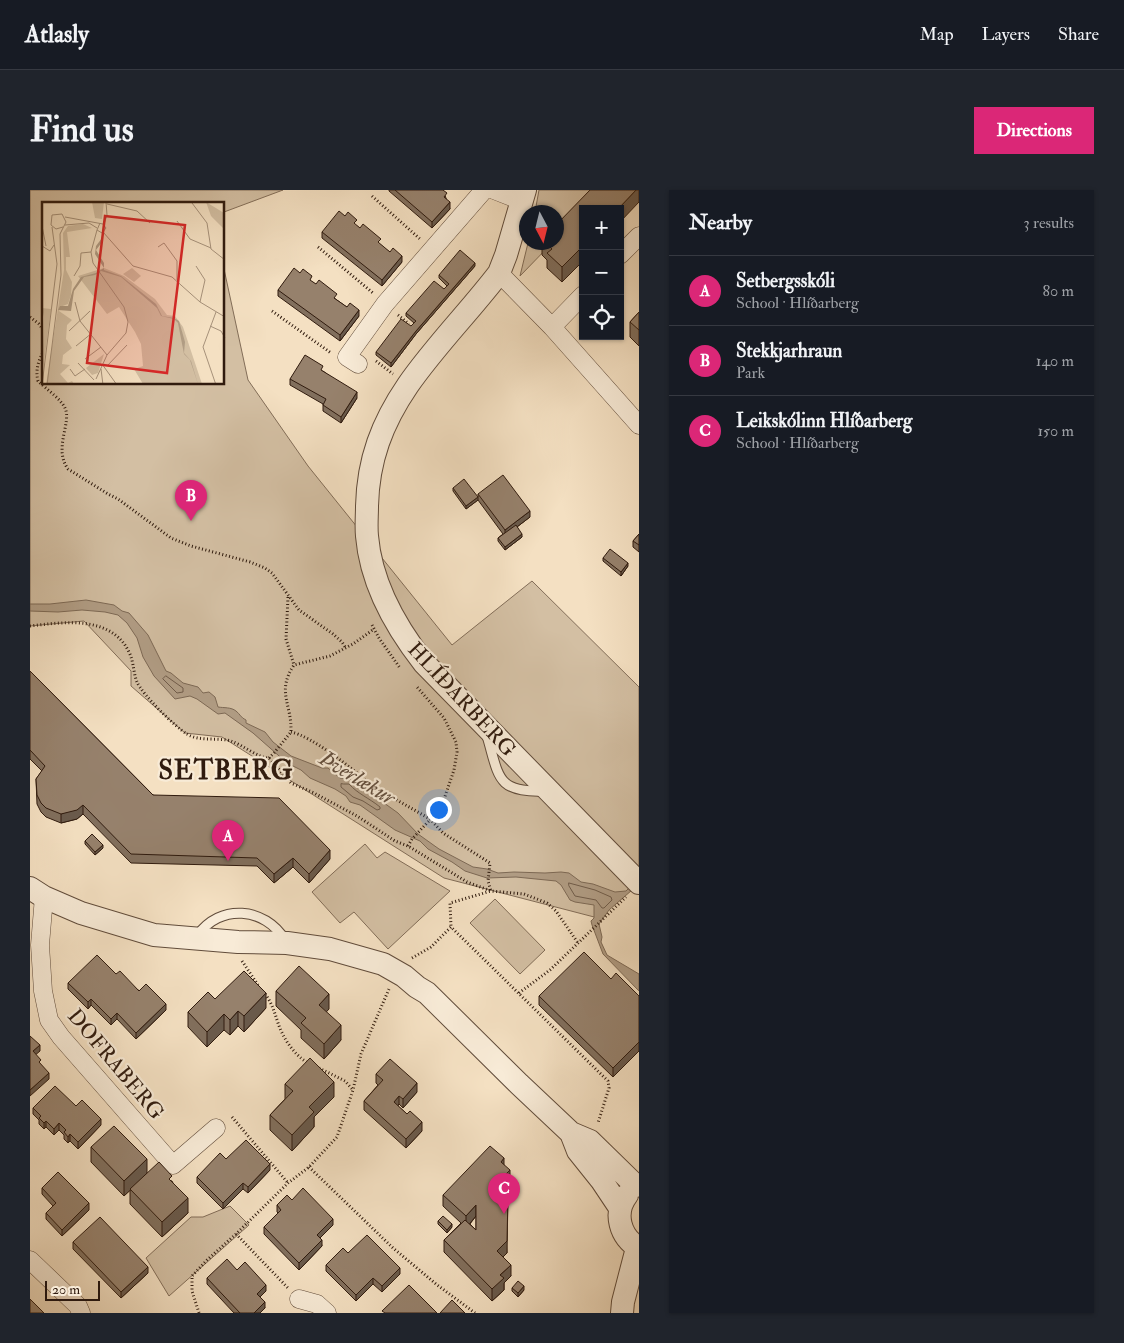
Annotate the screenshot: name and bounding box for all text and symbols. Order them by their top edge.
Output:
text: Atlasly [25,19,89,50]
text: Map [920,23,954,46]
text: Layers [982,23,1030,46]
text: Share [1058,23,1099,46]
button: Directions [974,107,1094,154]
text: Find us [30,108,134,152]
inset map [42,202,225,385]
north arrow [519,205,564,250]
map controls [579,205,624,340]
button: + [579,205,624,250]
text: Nearby [689,209,752,236]
text: 3 results [1023,213,1074,233]
button: − [579,250,624,295]
text: Setbergsskóli [736,269,835,293]
text: A [700,281,710,301]
text: 80 m [1043,281,1074,301]
text: School · Hlíðarberg [736,293,859,313]
button: locate [579,295,624,340]
text: Stekkjarhraun [736,339,842,363]
text: B [700,351,710,371]
text: 140 m [1036,351,1074,371]
text: Park [736,363,765,383]
text: Leikskólinn Hlíðarberg [736,409,912,433]
text: C [699,421,711,441]
text: 150 m [1037,421,1074,441]
text: School · Hlíðarberg [736,433,859,453]
pin: B [175,480,207,521]
street label: HLÍÐARBERG [402,636,522,762]
water label: Þverlækur [313,744,402,812]
district label: SETBERG [158,755,294,787]
your location [426,797,452,823]
pin: A [212,820,244,861]
street label: DOFRABERG [61,1003,170,1125]
pin: C [488,1173,520,1214]
scale bar [45,1278,100,1301]
text: 20 m [52,1281,80,1298]

